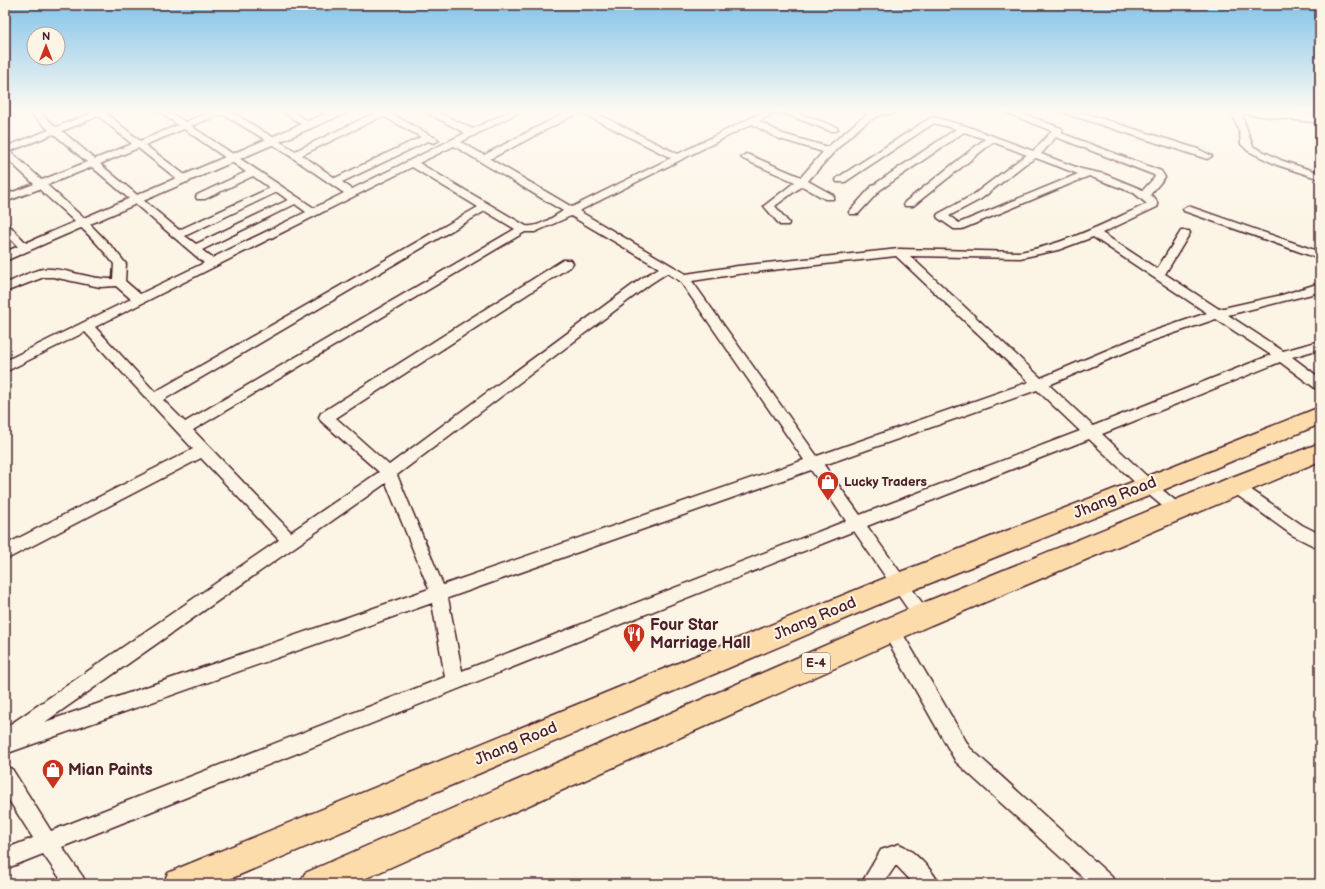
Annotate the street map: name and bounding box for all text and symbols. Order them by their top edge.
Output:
north arrow [26,26,66,66]
text: N [42,30,50,43]
shop icon: Lucky Traders [815,469,841,502]
street label: Jhang Road [1071,473,1159,523]
place label: Lucky Traders [844,474,927,490]
street label: Jhang Road [771,593,859,645]
place label: Four Star Marriage Hall [650,616,751,653]
restaurant icon: Four Star Marriage Hall [621,621,647,654]
road number: E-4 [802,653,830,673]
street label: Jhang Road [472,718,560,770]
shop icon: Mian Paints [40,757,66,790]
place label: Mian Paints [68,761,153,780]

